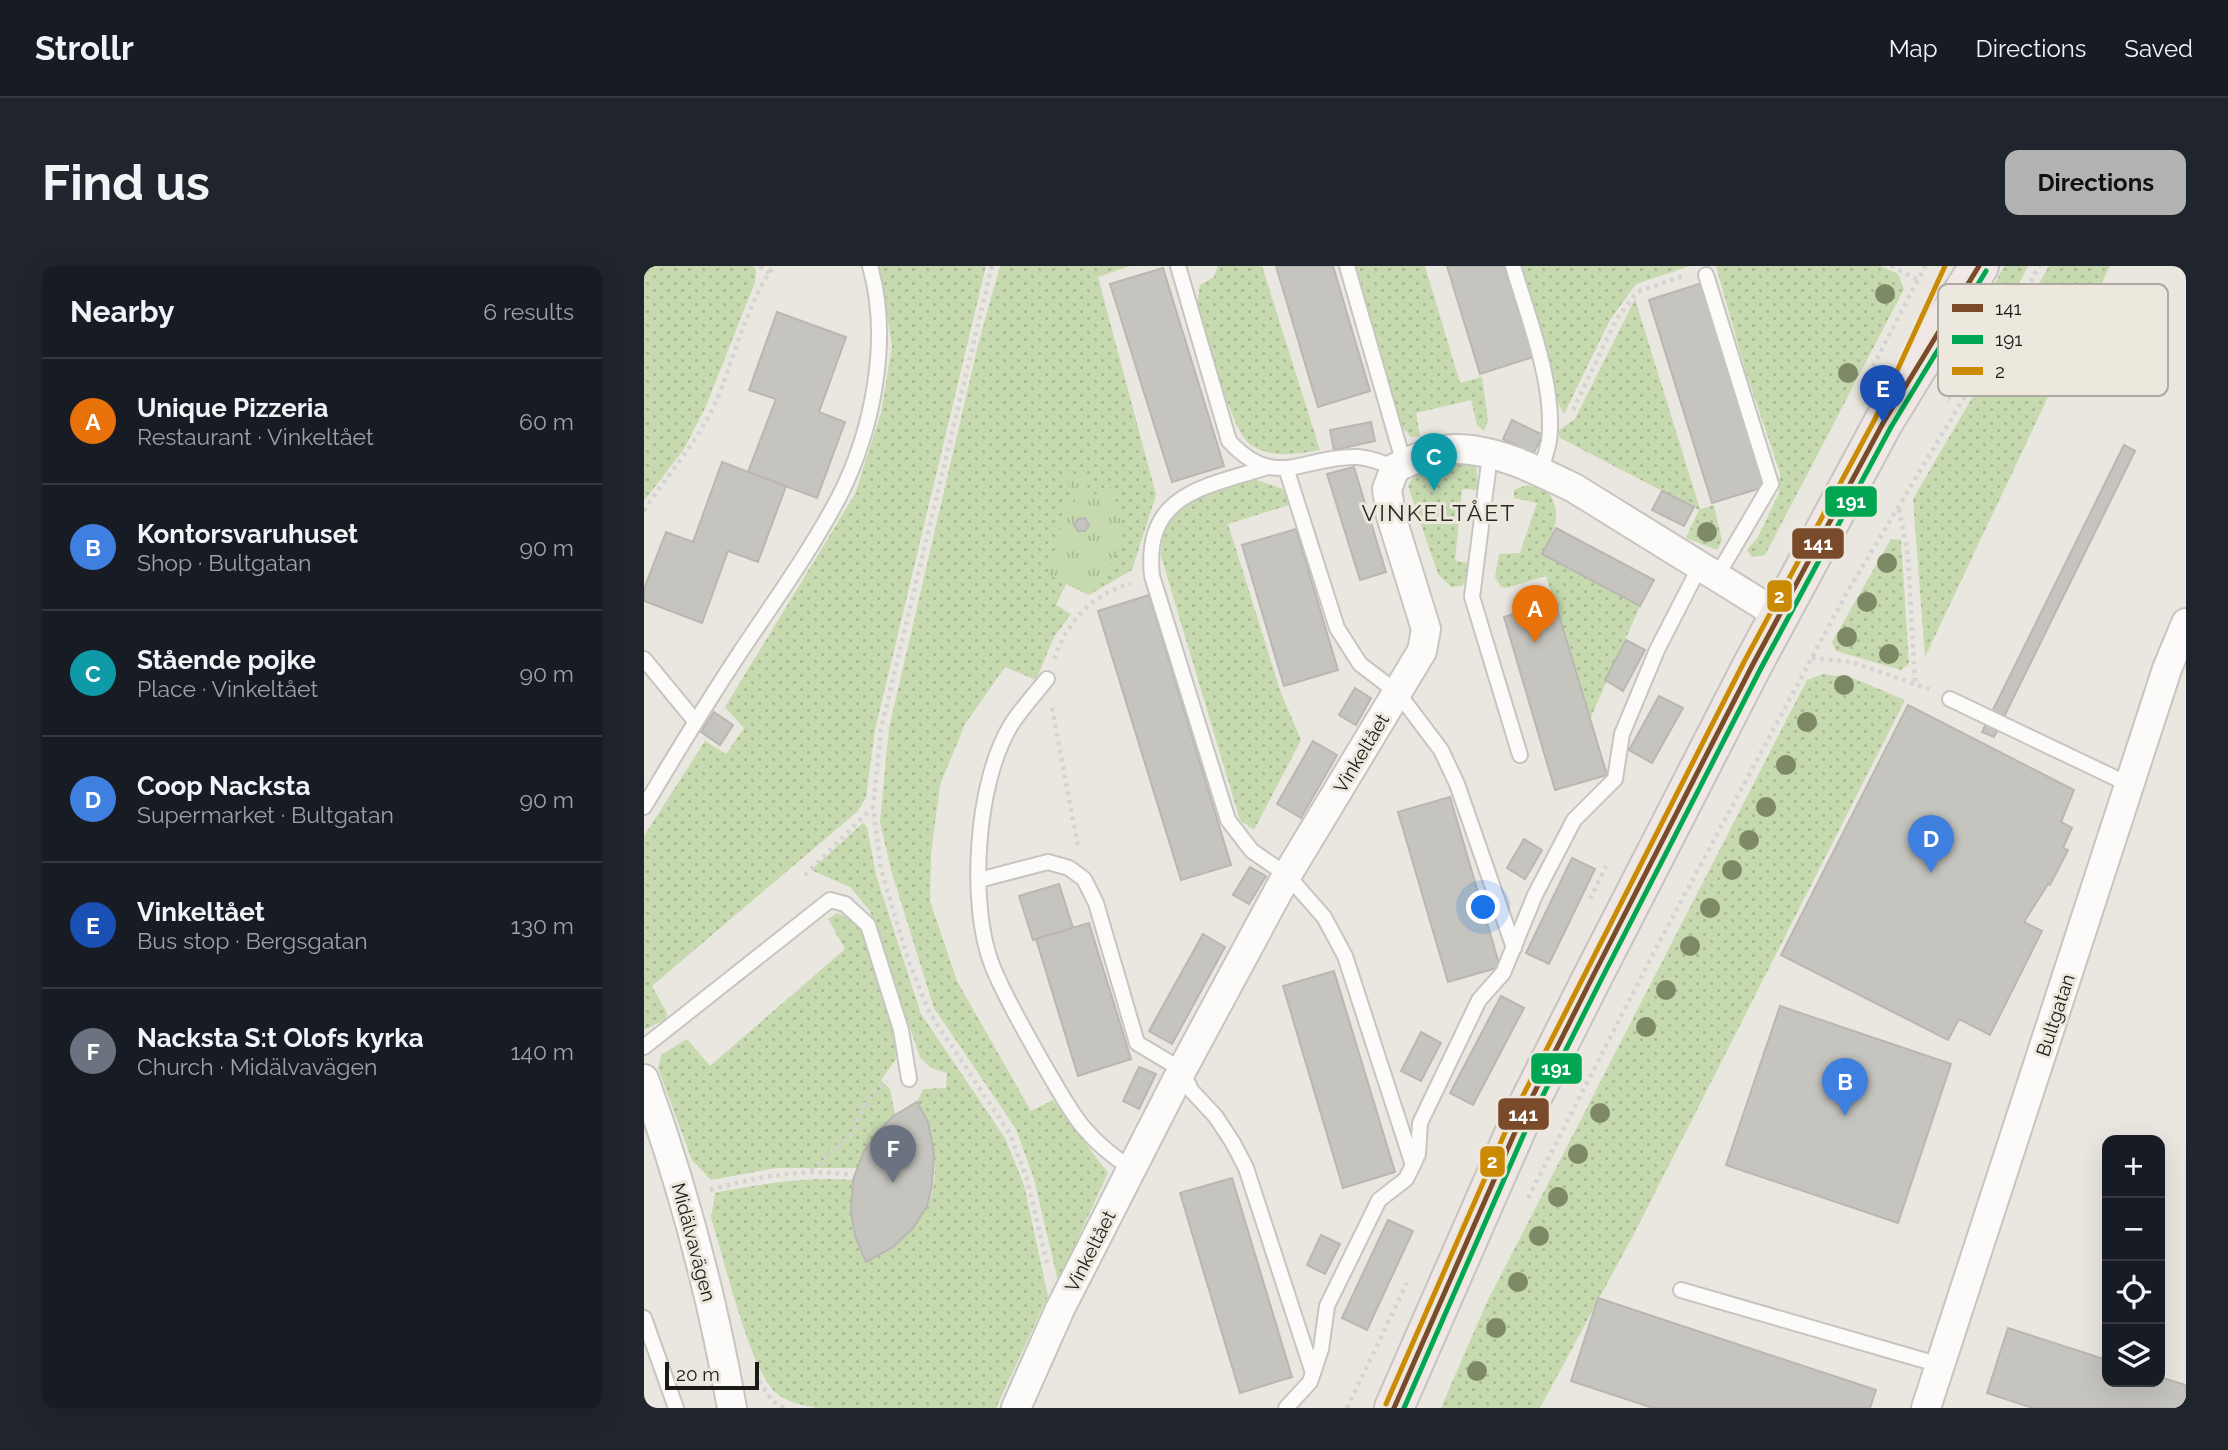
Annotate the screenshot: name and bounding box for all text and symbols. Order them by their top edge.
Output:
text: Strollr [35,29,134,68]
text: Map [1889,34,1938,63]
text: Directions [1976,34,2086,63]
text: Saved [2124,34,2193,63]
button: Directions [2005,150,2186,215]
text: Find us [42,154,210,211]
legend [1938,284,2168,396]
text: Nearby [70,294,174,329]
text: 141 [1995,297,2022,319]
text: 6 results [483,298,574,325]
text: 191 [1995,328,2022,350]
text: 2 [1995,360,2005,382]
pin: E [1860,365,1906,423]
text: Unique Pizzeria [137,393,328,423]
text: A [85,408,101,435]
text: 60 m [519,408,574,435]
text: Restaurant · Vinkeltået [137,423,374,450]
pin: C [1411,433,1457,491]
line badge: 191 [1824,485,1878,518]
text: 191 [1836,490,1866,512]
district label: VINKELTÅET [1362,499,1516,526]
text: Kontorsvaruhuset [137,519,358,549]
line badge: 141 [1791,527,1845,560]
text: 141 [1803,532,1833,554]
text: B [85,534,101,561]
text: 90 m [519,534,574,561]
text: Shop · Bultgatan [137,549,311,576]
line badge: 2 [1766,579,1793,613]
pin: A [1512,585,1558,643]
text: 2 [1774,585,1784,607]
text: Stående pojke [137,645,316,675]
text: C [85,660,101,687]
text: 90 m [519,660,574,687]
text: Place · Vinkeltået [137,675,318,702]
street label: Vinkeltået [1329,709,1393,796]
text: Coop Nacksta [137,771,310,801]
text: D [85,786,101,813]
text: 90 m [519,786,574,813]
text: Supermarket · Bultgatan [137,801,394,828]
pin: D [1908,815,1954,873]
your location [1466,890,1500,924]
text: Vinkeltået [137,897,265,927]
text: E [86,912,100,939]
text: 130 m [511,912,574,939]
text: Bus stop · Bergsgatan [137,927,368,954]
street label: Bultgatan [2031,971,2079,1059]
text: Nacksta S:t Olofs kyrka [137,1023,424,1053]
text: F [86,1038,100,1065]
text: 140 m [511,1038,574,1065]
line badge: 191 [1530,1052,1583,1085]
text: Church · Midälvavägen [137,1053,377,1080]
text: 191 [1541,1057,1571,1079]
pin: B [1822,1058,1868,1116]
line badge: 141 [1497,1097,1550,1131]
text: 141 [1508,1103,1538,1125]
pin: F [870,1125,916,1183]
map controls [2102,1135,2165,1387]
button: + [2102,1135,2165,1198]
line badge: 2 [1479,1145,1506,1178]
text: 2 [1487,1150,1497,1172]
street label: Midälvavägen [668,1180,720,1304]
button: − [2102,1198,2165,1261]
street label: Vinkeltået [1060,1206,1120,1295]
button: locate [2102,1261,2165,1324]
button: layers [2102,1324,2165,1387]
scale bar [665,1359,760,1391]
text: 20 m [676,1363,720,1385]

